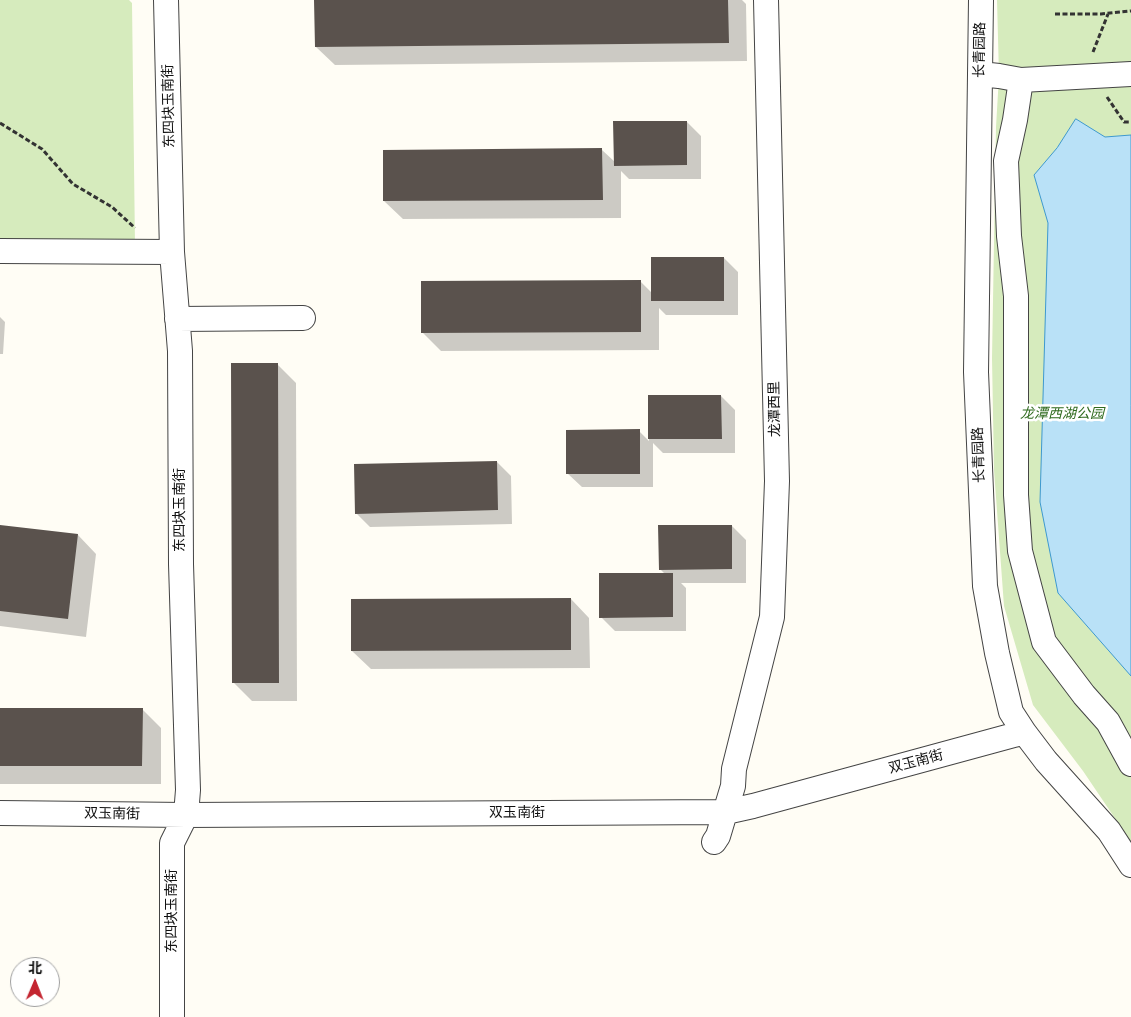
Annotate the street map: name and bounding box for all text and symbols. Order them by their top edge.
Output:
street label: 长青园路 [971,22,989,78]
street label: 东四块玉南街 [160,64,178,148]
street label: 龙潭西里 [766,381,784,437]
park label: 龙潭西湖公园 [1020,406,1104,422]
street label: 长青园路 [970,427,988,483]
street label: 东四块玉南街 [172,468,188,552]
street label: 双玉南街 [887,747,945,777]
street label: 双玉南街 [84,805,140,823]
street label: 双玉南街 [489,805,545,821]
street label: 东四块玉南街 [164,869,180,953]
north arrow [10,957,60,1007]
text: 北 [28,958,42,977]

